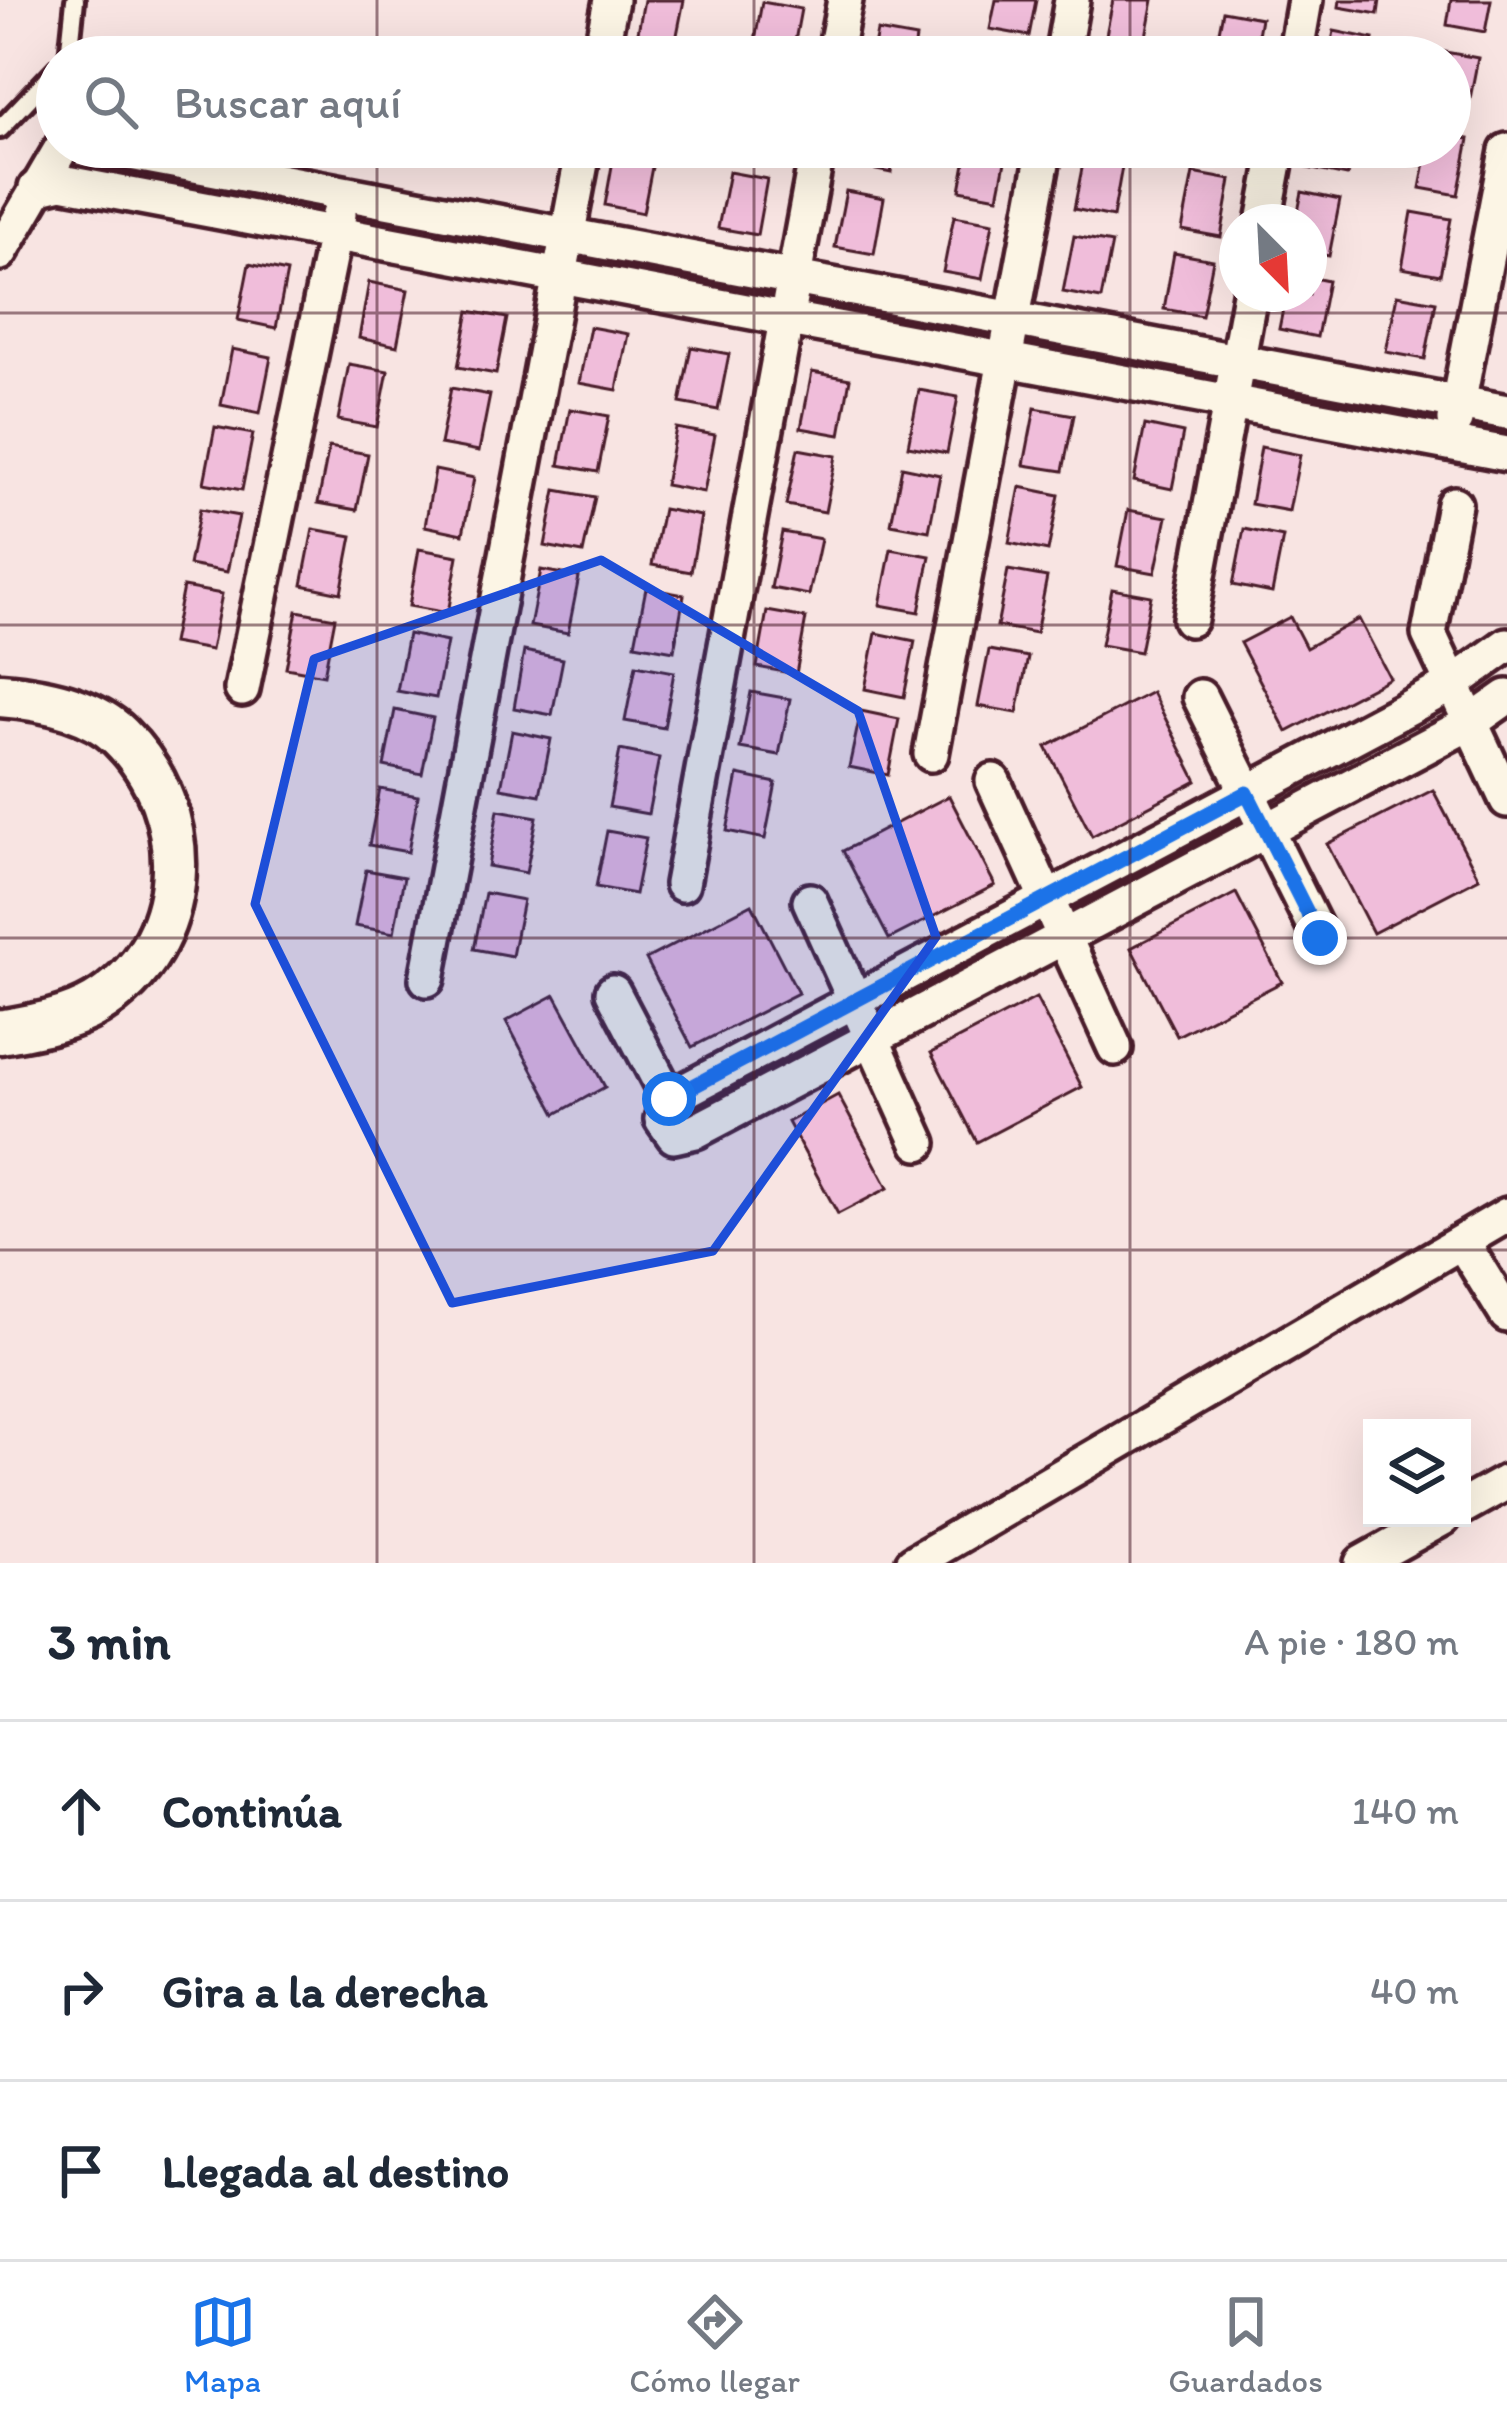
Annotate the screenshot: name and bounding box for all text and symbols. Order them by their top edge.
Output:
search box [36,36,1471,168]
icon: search [78,69,144,135]
text: Buscar aquí [174,75,401,129]
north arrow [1219,204,1327,312]
route end [1293,911,1347,965]
route start [642,1072,696,1126]
map controls [1363,1419,1471,1527]
button: layers [1363,1419,1471,1527]
text: 3 min [48,1611,170,1672]
text: A pie · 180 m [1244,1618,1459,1665]
icon: ahead [48,1778,114,1844]
text: Continúa [162,1784,342,1838]
text: 140 m [1352,1787,1459,1834]
icon: right [48,1958,114,2024]
text: Gira a la derecha [162,1964,488,2018]
text: 40 m [1370,1967,1459,2014]
icon: arrive [48,2138,114,2204]
text: Llegada al destino [162,2144,509,2198]
tab: Mapa [184,2289,261,2400]
tab: Cómo llegar [629,2289,800,2400]
tab: Guardados [1168,2289,1323,2400]

